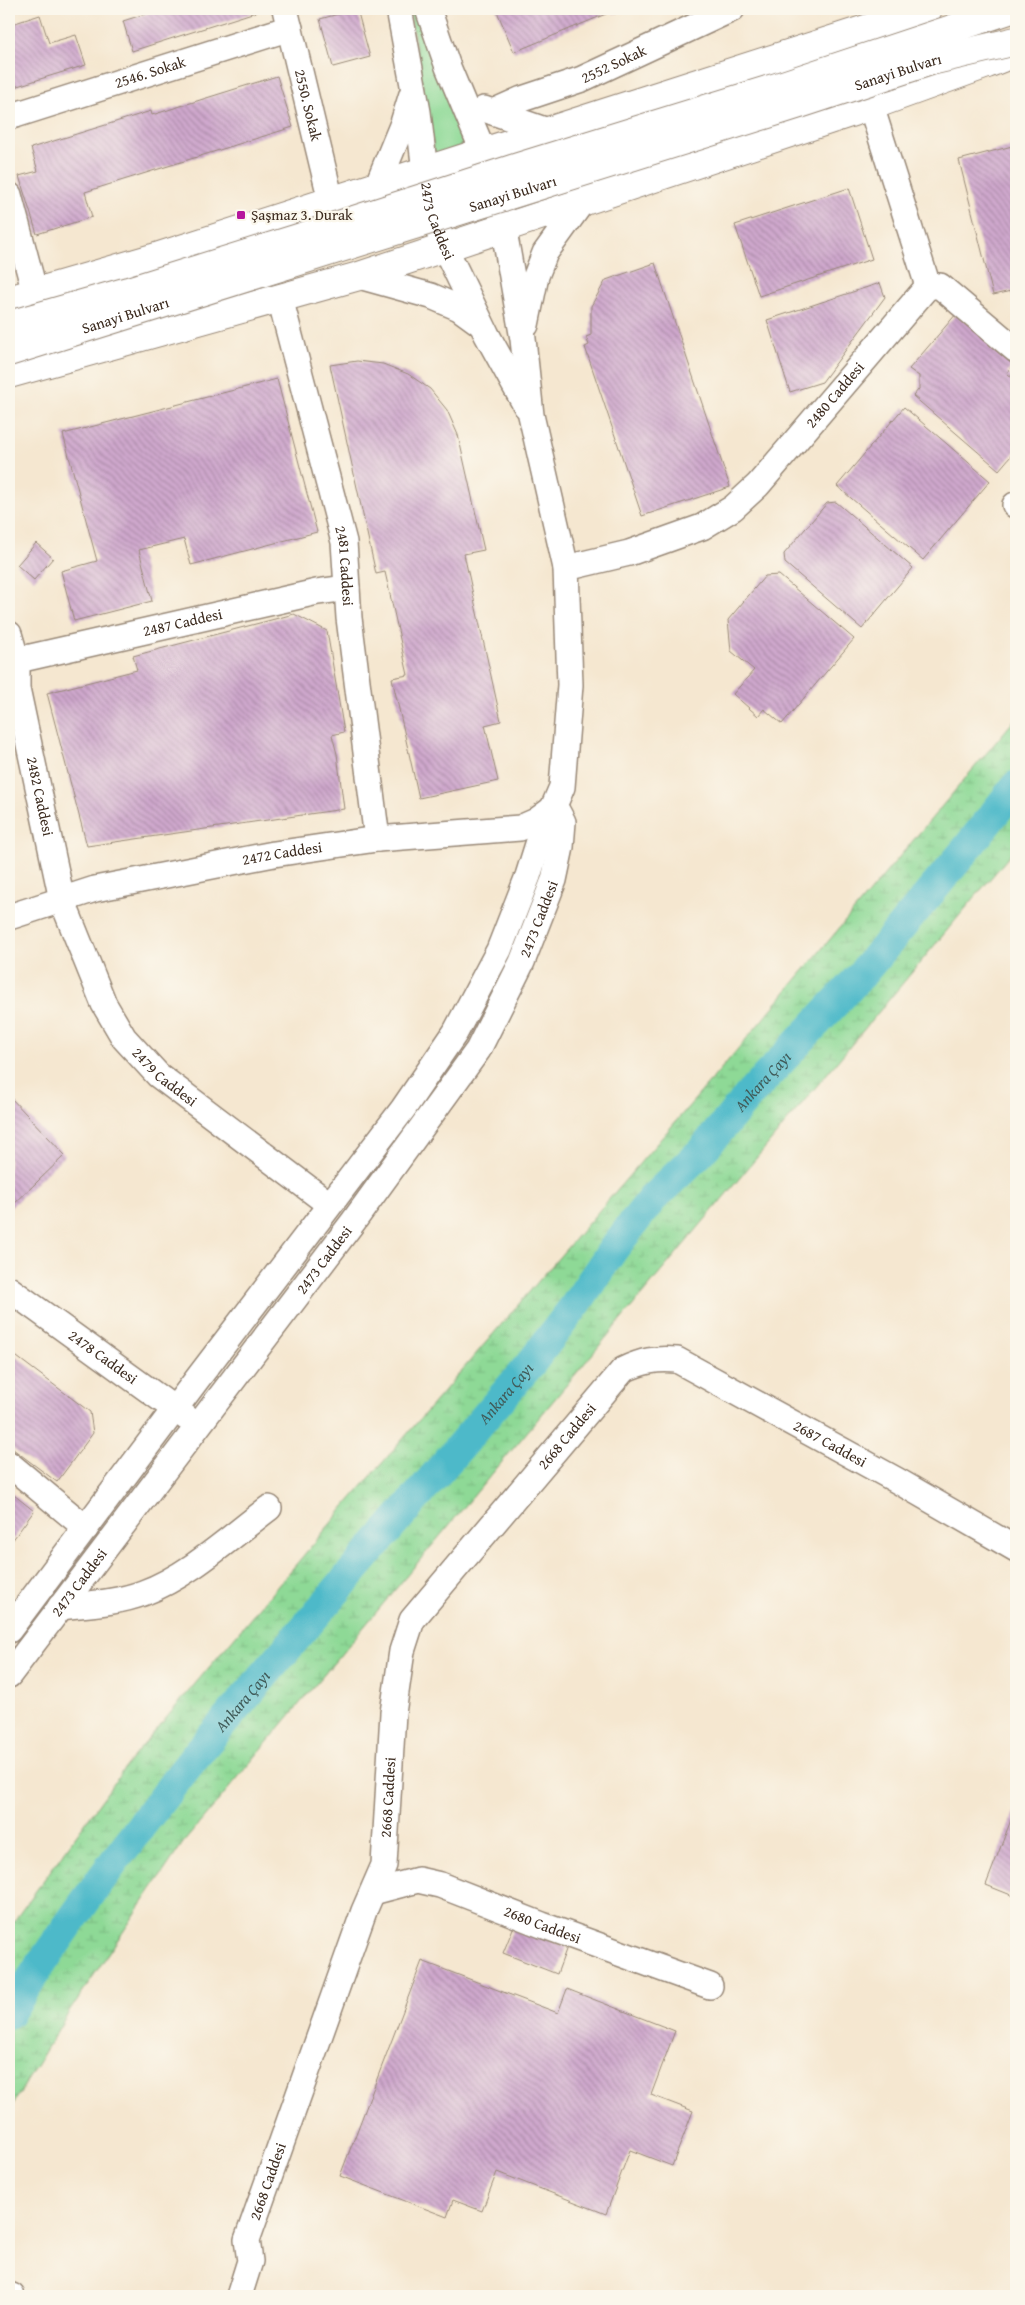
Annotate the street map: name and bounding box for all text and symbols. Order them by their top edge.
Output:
street label: 2552 Sokak [578,39,650,88]
street label: Sanayi Bulvarı [851,48,943,95]
street label: 2546. Sokak [112,51,188,93]
street label: 2550. Sokak [290,67,327,144]
street label: Sanayi Bulvarı [466,170,559,217]
street label: 2473 Caddesi [416,181,460,263]
place label: Şaşmaz 3. Durak [251,204,353,225]
marker: Şaşmaz 3. Durak [235,209,247,221]
street label: Sanayi Bulvarı [79,291,172,339]
street label: 2480 Caddesi [800,357,869,432]
street label: 2481 Caddesi [330,523,359,607]
street label: 2487 Caddesi [141,603,224,641]
street label: 2482 Caddesi [22,755,59,838]
street label: 2472 Caddesi [240,836,323,870]
street label: 2473 Caddesi [514,877,563,960]
street label: 2479 Caddesi [128,1042,202,1111]
water label: Ankara Çayı [728,1045,796,1117]
street label: 2473 Caddesi [291,1221,356,1298]
street label: 2478 Caddesi [64,1324,142,1389]
water label: Ankara Çayı [471,1357,539,1430]
street label: 2668 Caddesi [533,1398,601,1474]
street label: 2687 Caddesi [790,1415,871,1472]
street label: 2473 Caddesi [46,1544,112,1621]
water label: Ankara Çayı [208,1665,276,1738]
street label: 2668 Caddesi [375,1756,400,1838]
street label: 2680 Caddesi [501,1900,584,1948]
street label: 2668 Caddesi [244,2140,291,2223]

